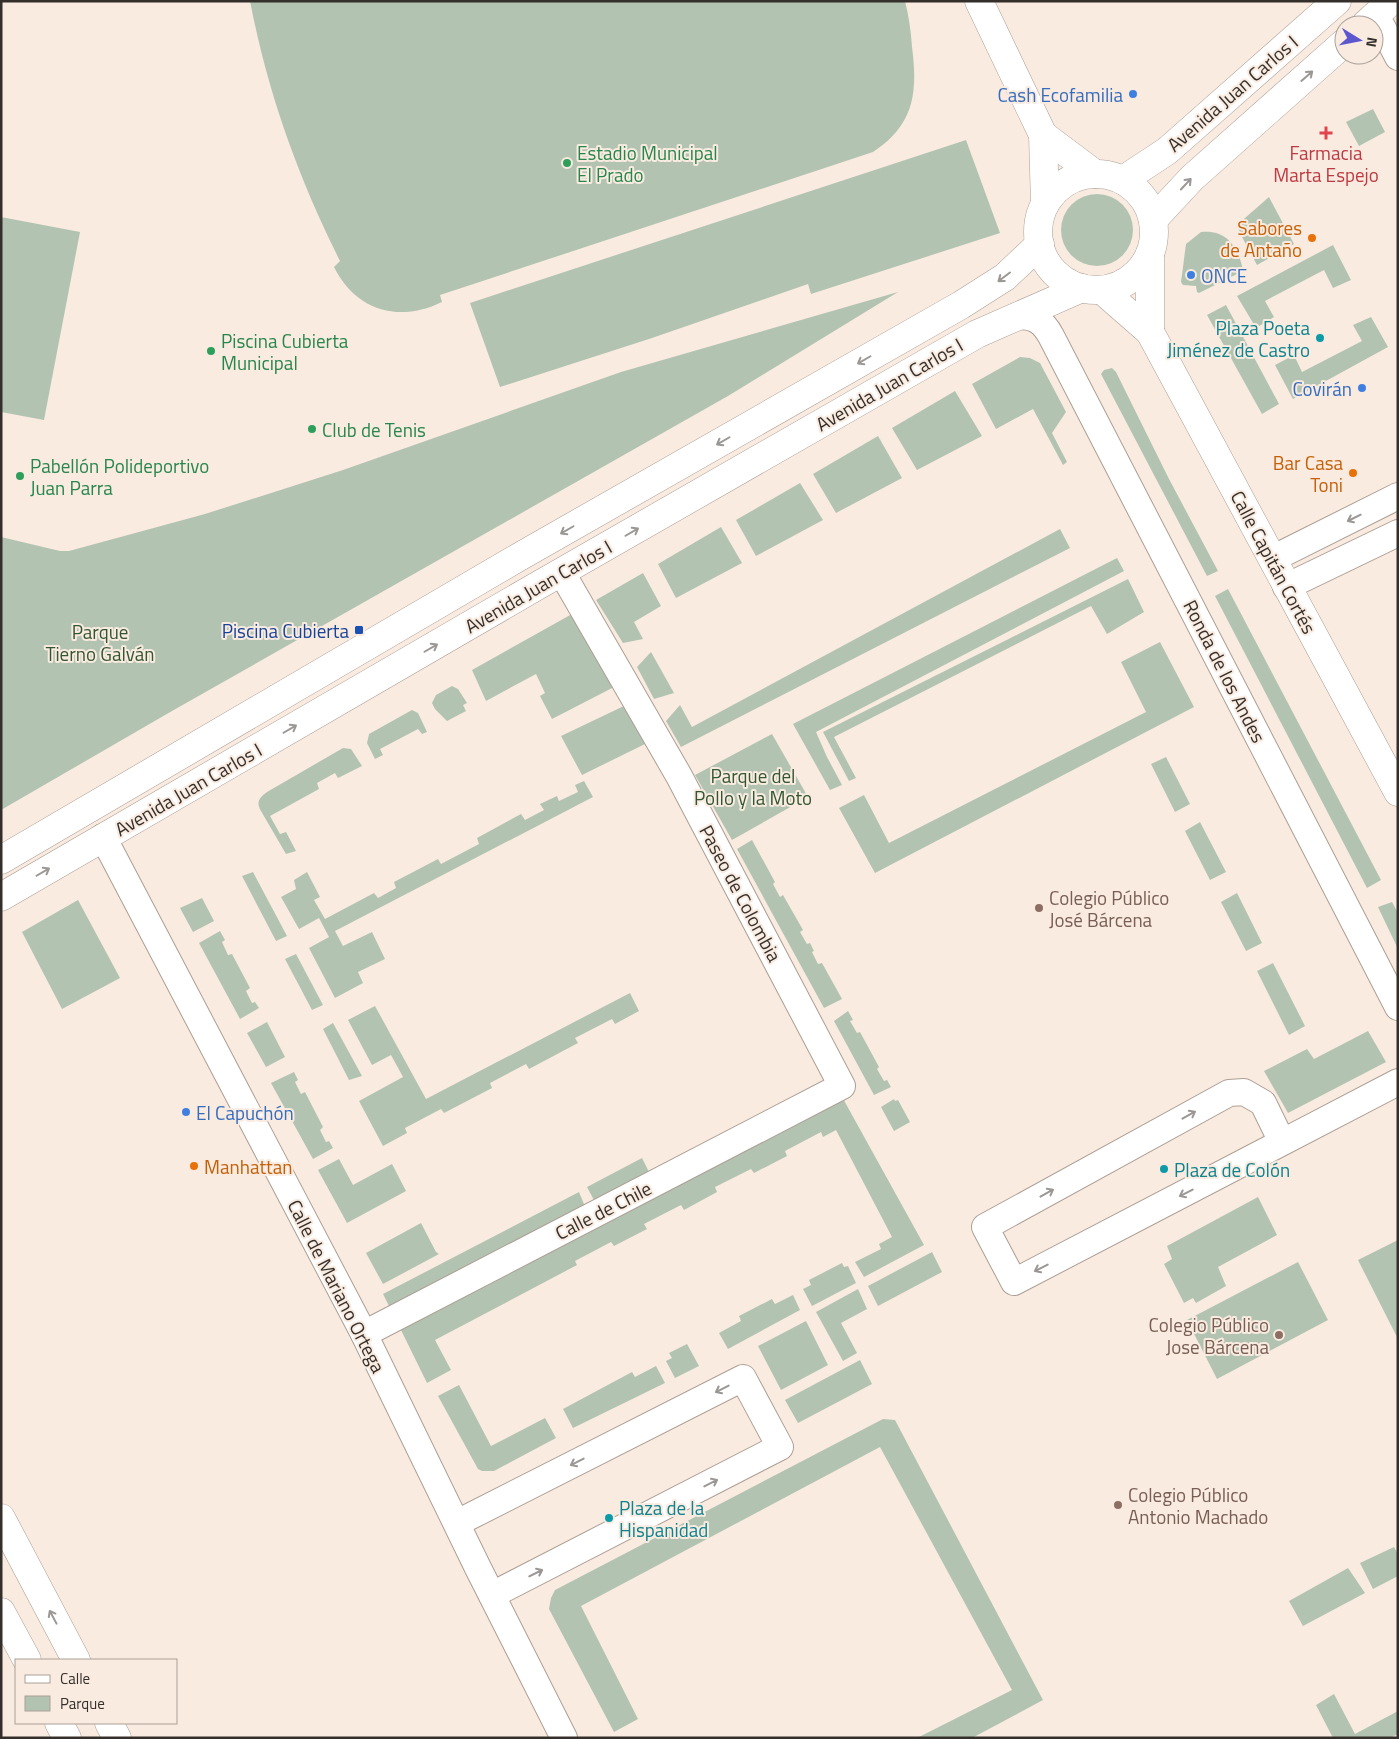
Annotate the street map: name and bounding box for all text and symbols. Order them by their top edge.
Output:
north arrow [1334,15,1384,65]
street label: Avenida Juan Carlos I [1160,28,1304,158]
text: N [1361,36,1383,49]
one-way arrow [1301,70,1314,81]
place label: Cash Ecofamilia [997,80,1123,109]
marker: Cash Ecofamilia [1127,88,1139,100]
marker: Farmacia Marta Espejo [1320,127,1332,139]
place label: Estadio Municipal El Prado [577,138,718,189]
place label: Farmacia Marta Espejo [1273,138,1379,189]
marker: Estadio Municipal El Prado [561,157,573,169]
one-way arrow [1180,178,1192,190]
place label: Sabores de Antaño [1220,213,1302,264]
marker: Sabores de Antaño [1306,232,1318,244]
place label: ONCE [1201,261,1247,290]
marker: ONCE [1185,269,1197,281]
one-way arrow [997,272,1011,282]
place label: Plaza Poeta Jiménez de Castro [1167,313,1310,364]
place label: Piscina Cubierta Municipal [221,326,349,377]
street label: Avenida Juan Carlos I [810,330,968,438]
marker: Plaza Poeta Jiménez de Castro [1314,332,1326,344]
marker: Piscina Cubierta Municipal [205,345,217,357]
one-way arrow [858,356,872,366]
place label: Covirán [1292,374,1352,403]
marker: Covirán [1356,382,1368,394]
place label: Club de Tenis [322,415,426,444]
marker: Club de Tenis [306,423,318,435]
one-way arrow [717,436,731,446]
place label: Bar Casa Toni [1273,448,1343,499]
place label: Pabellón Polideportivo Juan Parra [30,451,209,502]
marker: Bar Casa Toni [1347,467,1359,479]
marker: Pabellón Polideportivo Juan Parra [14,470,26,482]
street label: Calle Capitán Cortés [1224,485,1324,639]
one-way arrow [1347,514,1362,523]
one-way arrow [559,525,574,535]
one-way arrow [625,527,640,537]
street label: Avenida Juan Carlos I [459,532,617,640]
street label: Ronda de los Andes [1176,595,1274,748]
place label: Piscina Cubierta [222,616,349,645]
park label: Parque Tierno Galván [45,617,155,668]
marker: Piscina Cubierta [353,624,365,636]
one-way arrow [423,642,437,652]
one-way arrow [283,724,297,734]
street label: Avenida Juan Carlos I [109,735,267,843]
park label: Parque del Pollo y la Moto [694,761,812,812]
street label: Paseo de Colombia [693,819,790,967]
one-way arrow [36,867,51,877]
place label: Colegio Público José Bárcena [1049,883,1169,934]
marker: Colegio Público José Bárcena [1033,902,1045,914]
place label: El Capuchón [196,1098,294,1127]
marker: El Capuchón [180,1106,192,1118]
one-way arrow [1181,1109,1196,1119]
place label: Manhattan [204,1152,292,1181]
place label: Plaza de Colón [1174,1155,1290,1184]
marker: Manhattan [188,1160,200,1172]
marker: Plaza de Colón [1158,1163,1170,1175]
street label: Calle de Chile [550,1173,656,1247]
one-way arrow [1039,1188,1053,1198]
one-way arrow [1178,1188,1193,1198]
street label: Calle de Mariano Ortega [281,1194,394,1378]
one-way arrow [1035,1263,1049,1273]
place label: Colegio Público Jose Bárcena [1149,1310,1269,1361]
marker: Colegio Público Jose Bárcena [1273,1329,1285,1341]
one-way arrow [715,1385,730,1394]
one-way arrow [570,1458,585,1467]
one-way arrow [703,1478,718,1487]
place label: Colegio Público Antonio Machado [1128,1480,1268,1531]
place label: Plaza de la Hispanidad [619,1493,708,1544]
marker: Colegio Público Antonio Machado [1112,1499,1124,1511]
marker: Plaza de la Hispanidad [603,1512,615,1524]
one-way arrow [528,1568,543,1578]
one-way arrow [48,1610,57,1625]
legend [15,1659,178,1724]
text: Calle [60,1667,90,1690]
text: Parque [60,1692,105,1715]

